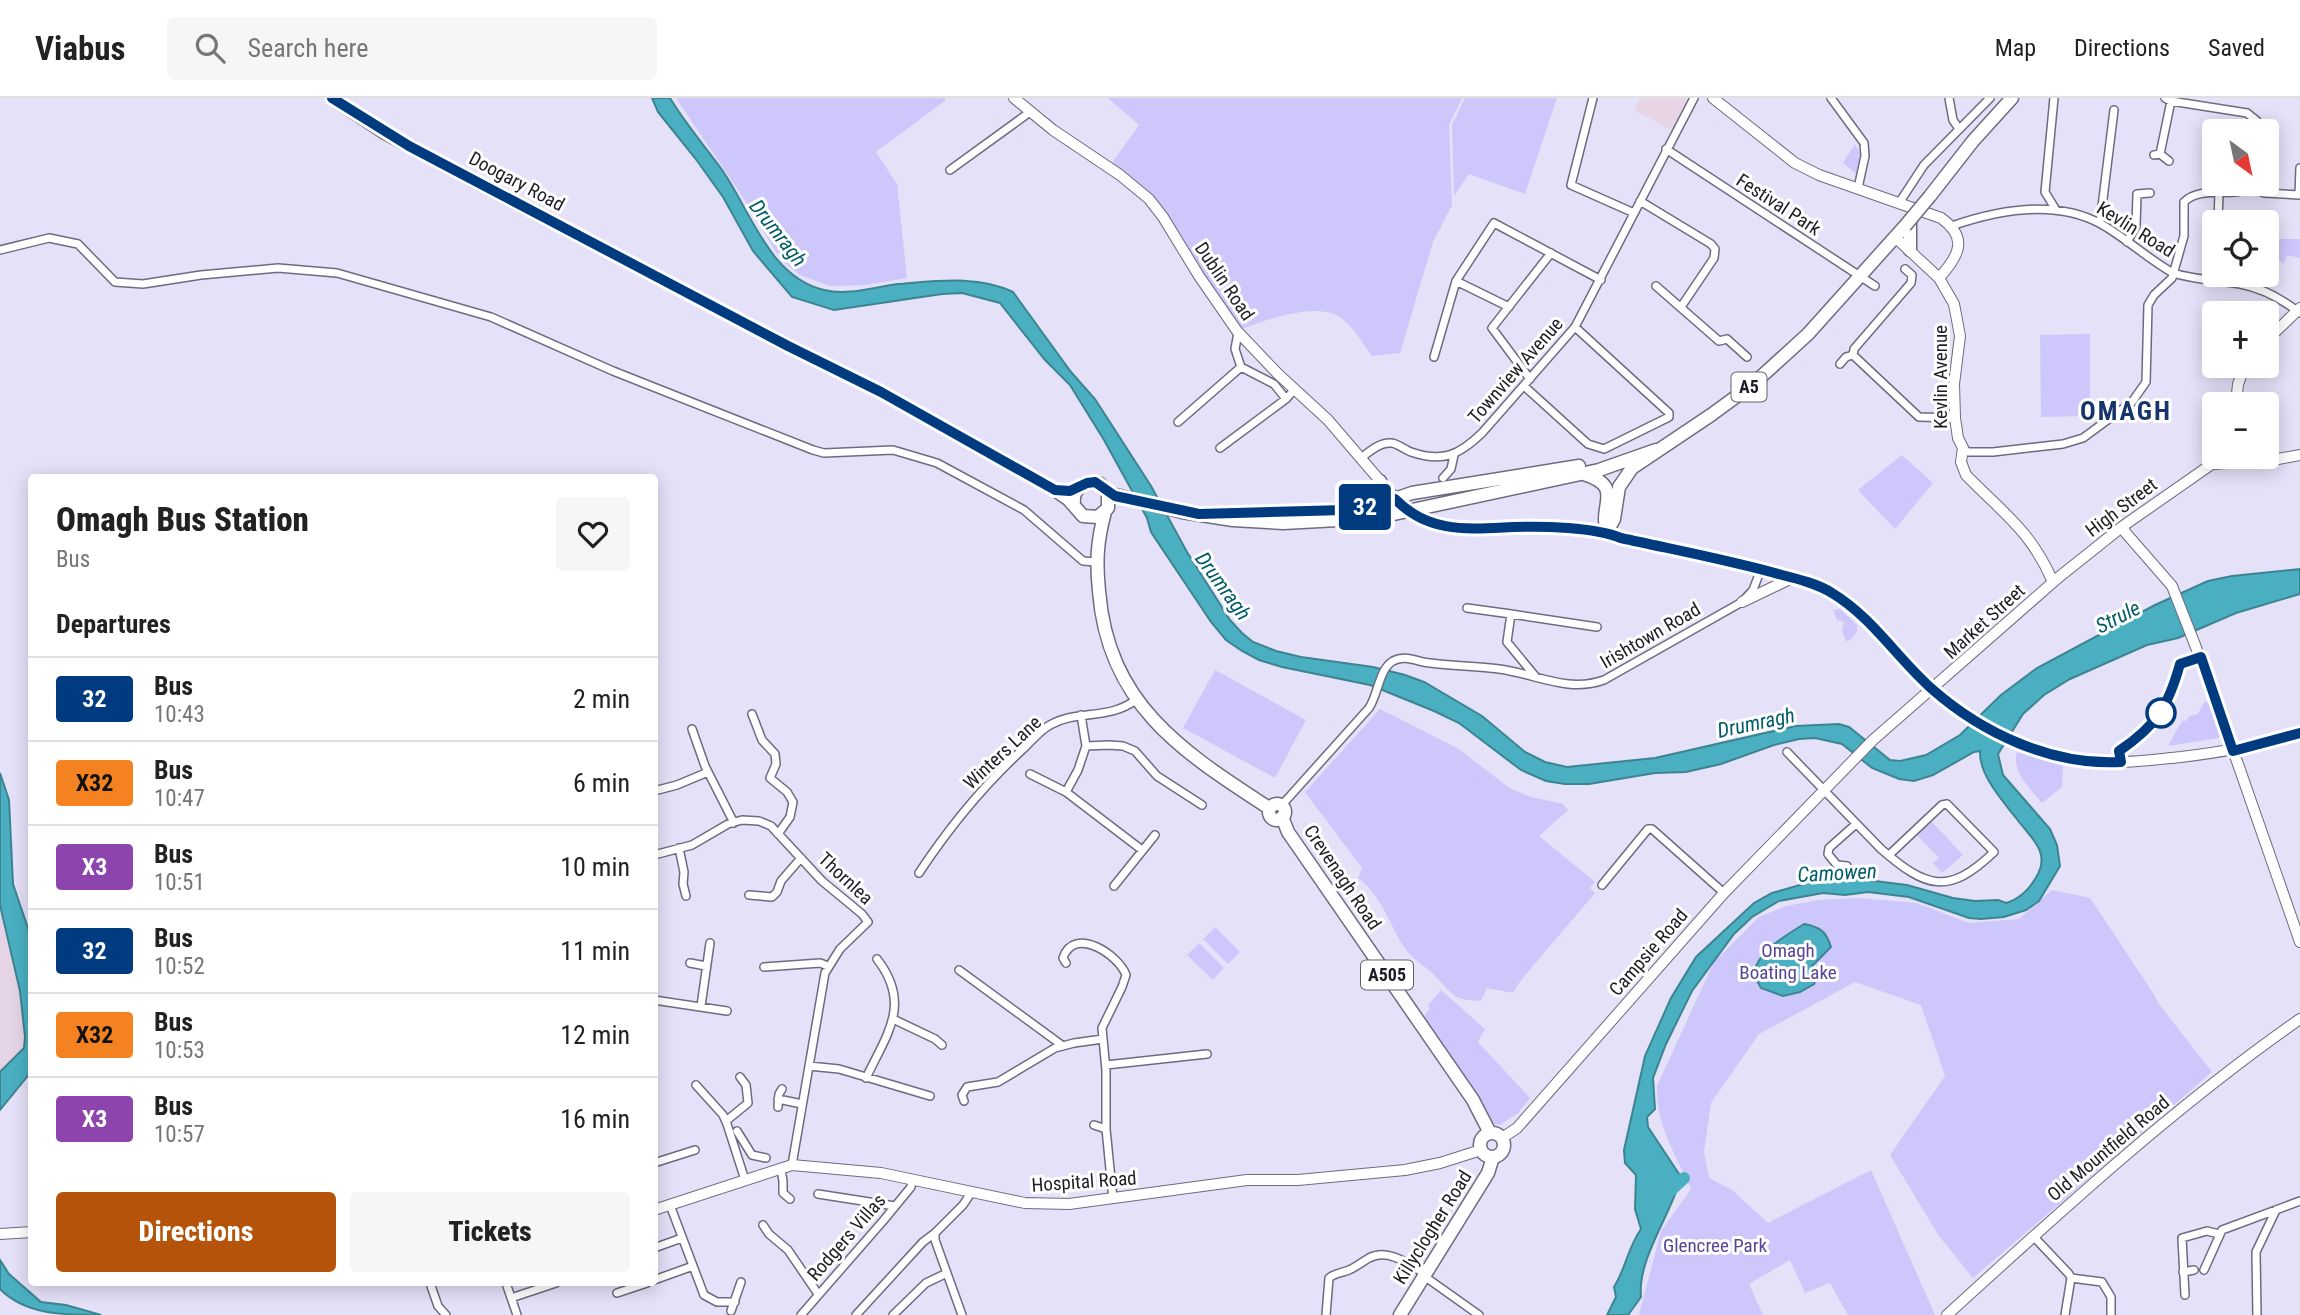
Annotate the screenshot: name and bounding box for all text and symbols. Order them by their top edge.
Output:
search box [167,17,657,80]
text: Viabus [35,29,125,68]
icon: search [191,29,229,67]
text: Search here [247,33,368,63]
text: Map [1995,34,2036,62]
text: Directions [2074,34,2170,62]
text: Saved [2208,34,2265,62]
north arrow [2202,119,2278,196]
map controls [2202,119,2279,469]
street label: Doogary Road [465,147,568,216]
street label: Festival Park [1732,169,1826,240]
water label: Drumragh [744,195,812,271]
street label: Kevlin Road [2093,196,2179,262]
button: locate [2202,210,2279,287]
street label: Dublin Road [1190,238,1259,325]
button: + [2202,301,2279,378]
street label: Townview Avenue [1463,313,1568,428]
street label: Kevlin Avenue [1929,325,1952,429]
road number: A5 [1732,372,1766,402]
button: − [2202,392,2279,469]
district label: OMAGH [2080,396,2172,426]
street label: High Street [2081,473,2162,542]
line badge: 32 [1334,484,1396,530]
text: 32 [1353,493,1377,521]
button: heart [556,497,630,571]
text: Omagh Bus Station [56,500,309,539]
text: Bus [56,546,90,573]
water label: Drumragh [1190,547,1256,625]
street label: Market Street [1939,579,2030,664]
water label: Strule [2092,596,2144,638]
street label: Irishtown Road [1596,598,1704,673]
text: Departures [56,609,171,639]
text: Bus [154,671,193,701]
text: 2 min [573,684,630,714]
text: 32 [82,685,107,713]
unlabelled marker [2146,698,2176,728]
text: 10:43 [154,701,205,728]
water label: Drumragh [1715,703,1797,743]
street label: Winters Lane [959,711,1046,794]
text: Bus [154,755,193,785]
text: 6 min [573,768,630,798]
text: X32 [76,769,113,797]
text: 10:47 [154,785,205,812]
street label: Crevenagh Road [1299,821,1386,934]
text: Bus [154,839,193,869]
street label: Thornlea [814,847,878,909]
text: 10 min [560,852,630,882]
text: X3 [82,853,107,881]
water label: Camowen [1797,859,1877,887]
text: 10:51 [154,869,205,896]
street label: Campsie Road [1604,904,1692,1001]
text: Bus [154,923,193,953]
text: 11 min [560,936,630,966]
text: 32 [82,937,107,965]
park label: Omagh Boating Lake [1739,939,1837,984]
text: 10:52 [154,953,205,980]
road number: A505 [1361,960,1413,990]
text: Bus [154,1007,193,1037]
text: 12 min [560,1020,630,1050]
text: X32 [76,1021,113,1049]
text: 10:53 [154,1037,205,1064]
text: Bus [154,1091,193,1121]
street label: Old Mountfield Road [2043,1091,2174,1206]
text: 16 min [560,1104,630,1134]
text: X3 [82,1105,107,1133]
text: 10:57 [154,1121,205,1148]
street label: Hospital Road [1031,1166,1137,1197]
street label: Killyclogher Road [1388,1166,1477,1288]
street label: Rodgers Villas [802,1189,890,1285]
button: Directions [56,1192,336,1272]
button: Tickets [350,1192,630,1272]
park label: Glencree Park [1663,1234,1768,1257]

